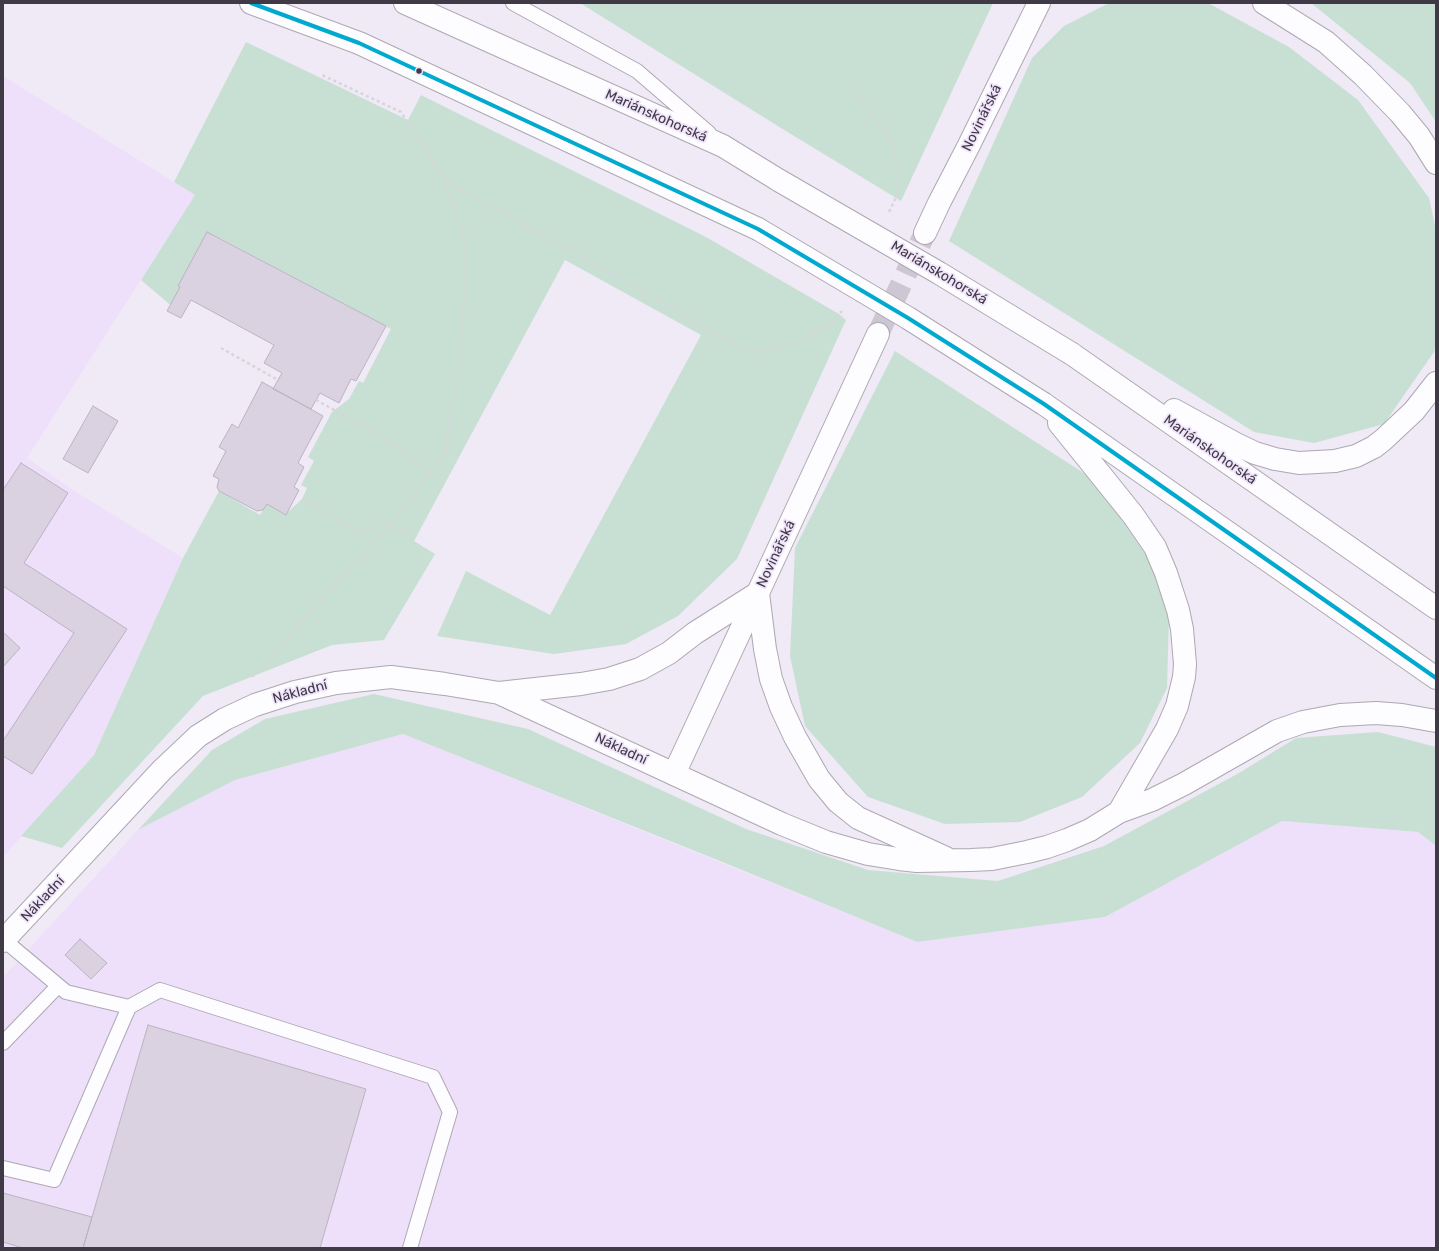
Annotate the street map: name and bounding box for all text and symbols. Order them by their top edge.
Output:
unlabelled marker [414,66,424,76]
street label: Novinářská [959,82,1005,154]
street label: Mariánskohorská [602,86,710,146]
street label: Mariánskohorská [888,238,990,308]
street label: Mariánskohorská [1160,412,1260,488]
street label: Novinářská [753,518,799,590]
street label: Nákladní [271,677,329,707]
street label: Nákladní [592,730,650,768]
street label: Nákladní [18,873,68,925]

